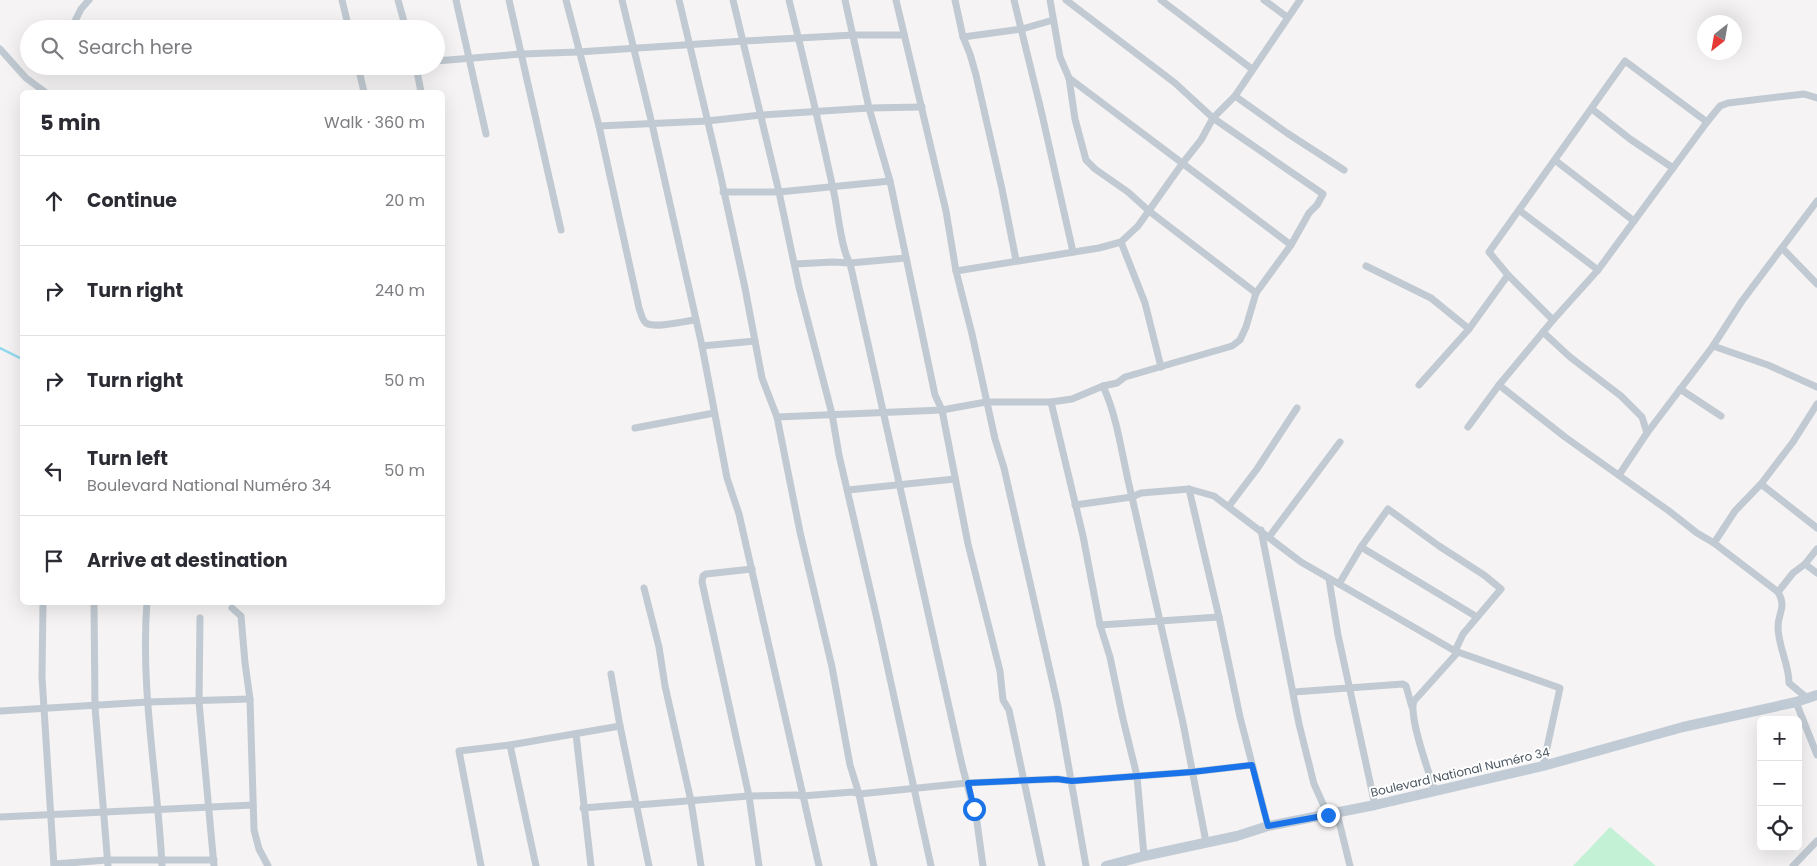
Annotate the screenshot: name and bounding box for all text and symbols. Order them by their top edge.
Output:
north arrow [1697,15,1742,60]
search box [20,20,445,75]
icon: search [38,34,66,62]
text: Search here [78,34,192,61]
text: 5 min [40,108,101,137]
text: Walk · 360 m [324,111,425,134]
icon: ahead [40,187,68,215]
text: Continue [87,187,177,214]
text: 20 m [385,189,425,212]
icon: right [40,277,68,305]
text: Turn right [87,277,183,304]
text: 240 m [375,279,425,302]
icon: right [40,367,68,395]
text: Turn right [87,367,183,394]
text: 50 m [384,369,425,392]
text: Turn left [87,445,168,472]
icon: left [40,457,68,485]
text: 50 m [384,459,425,482]
text: Boulevard National Numéro 34 [87,474,331,497]
icon: arrive [40,547,68,575]
text: Arrive at destination [87,547,288,574]
map controls [1757,716,1802,851]
button: + [1757,716,1802,761]
street label: Boulevard National Numéro 34 [1369,743,1552,801]
button: − [1757,761,1802,806]
route start [963,798,986,821]
route end [1317,804,1340,827]
button: locate [1757,806,1802,851]

